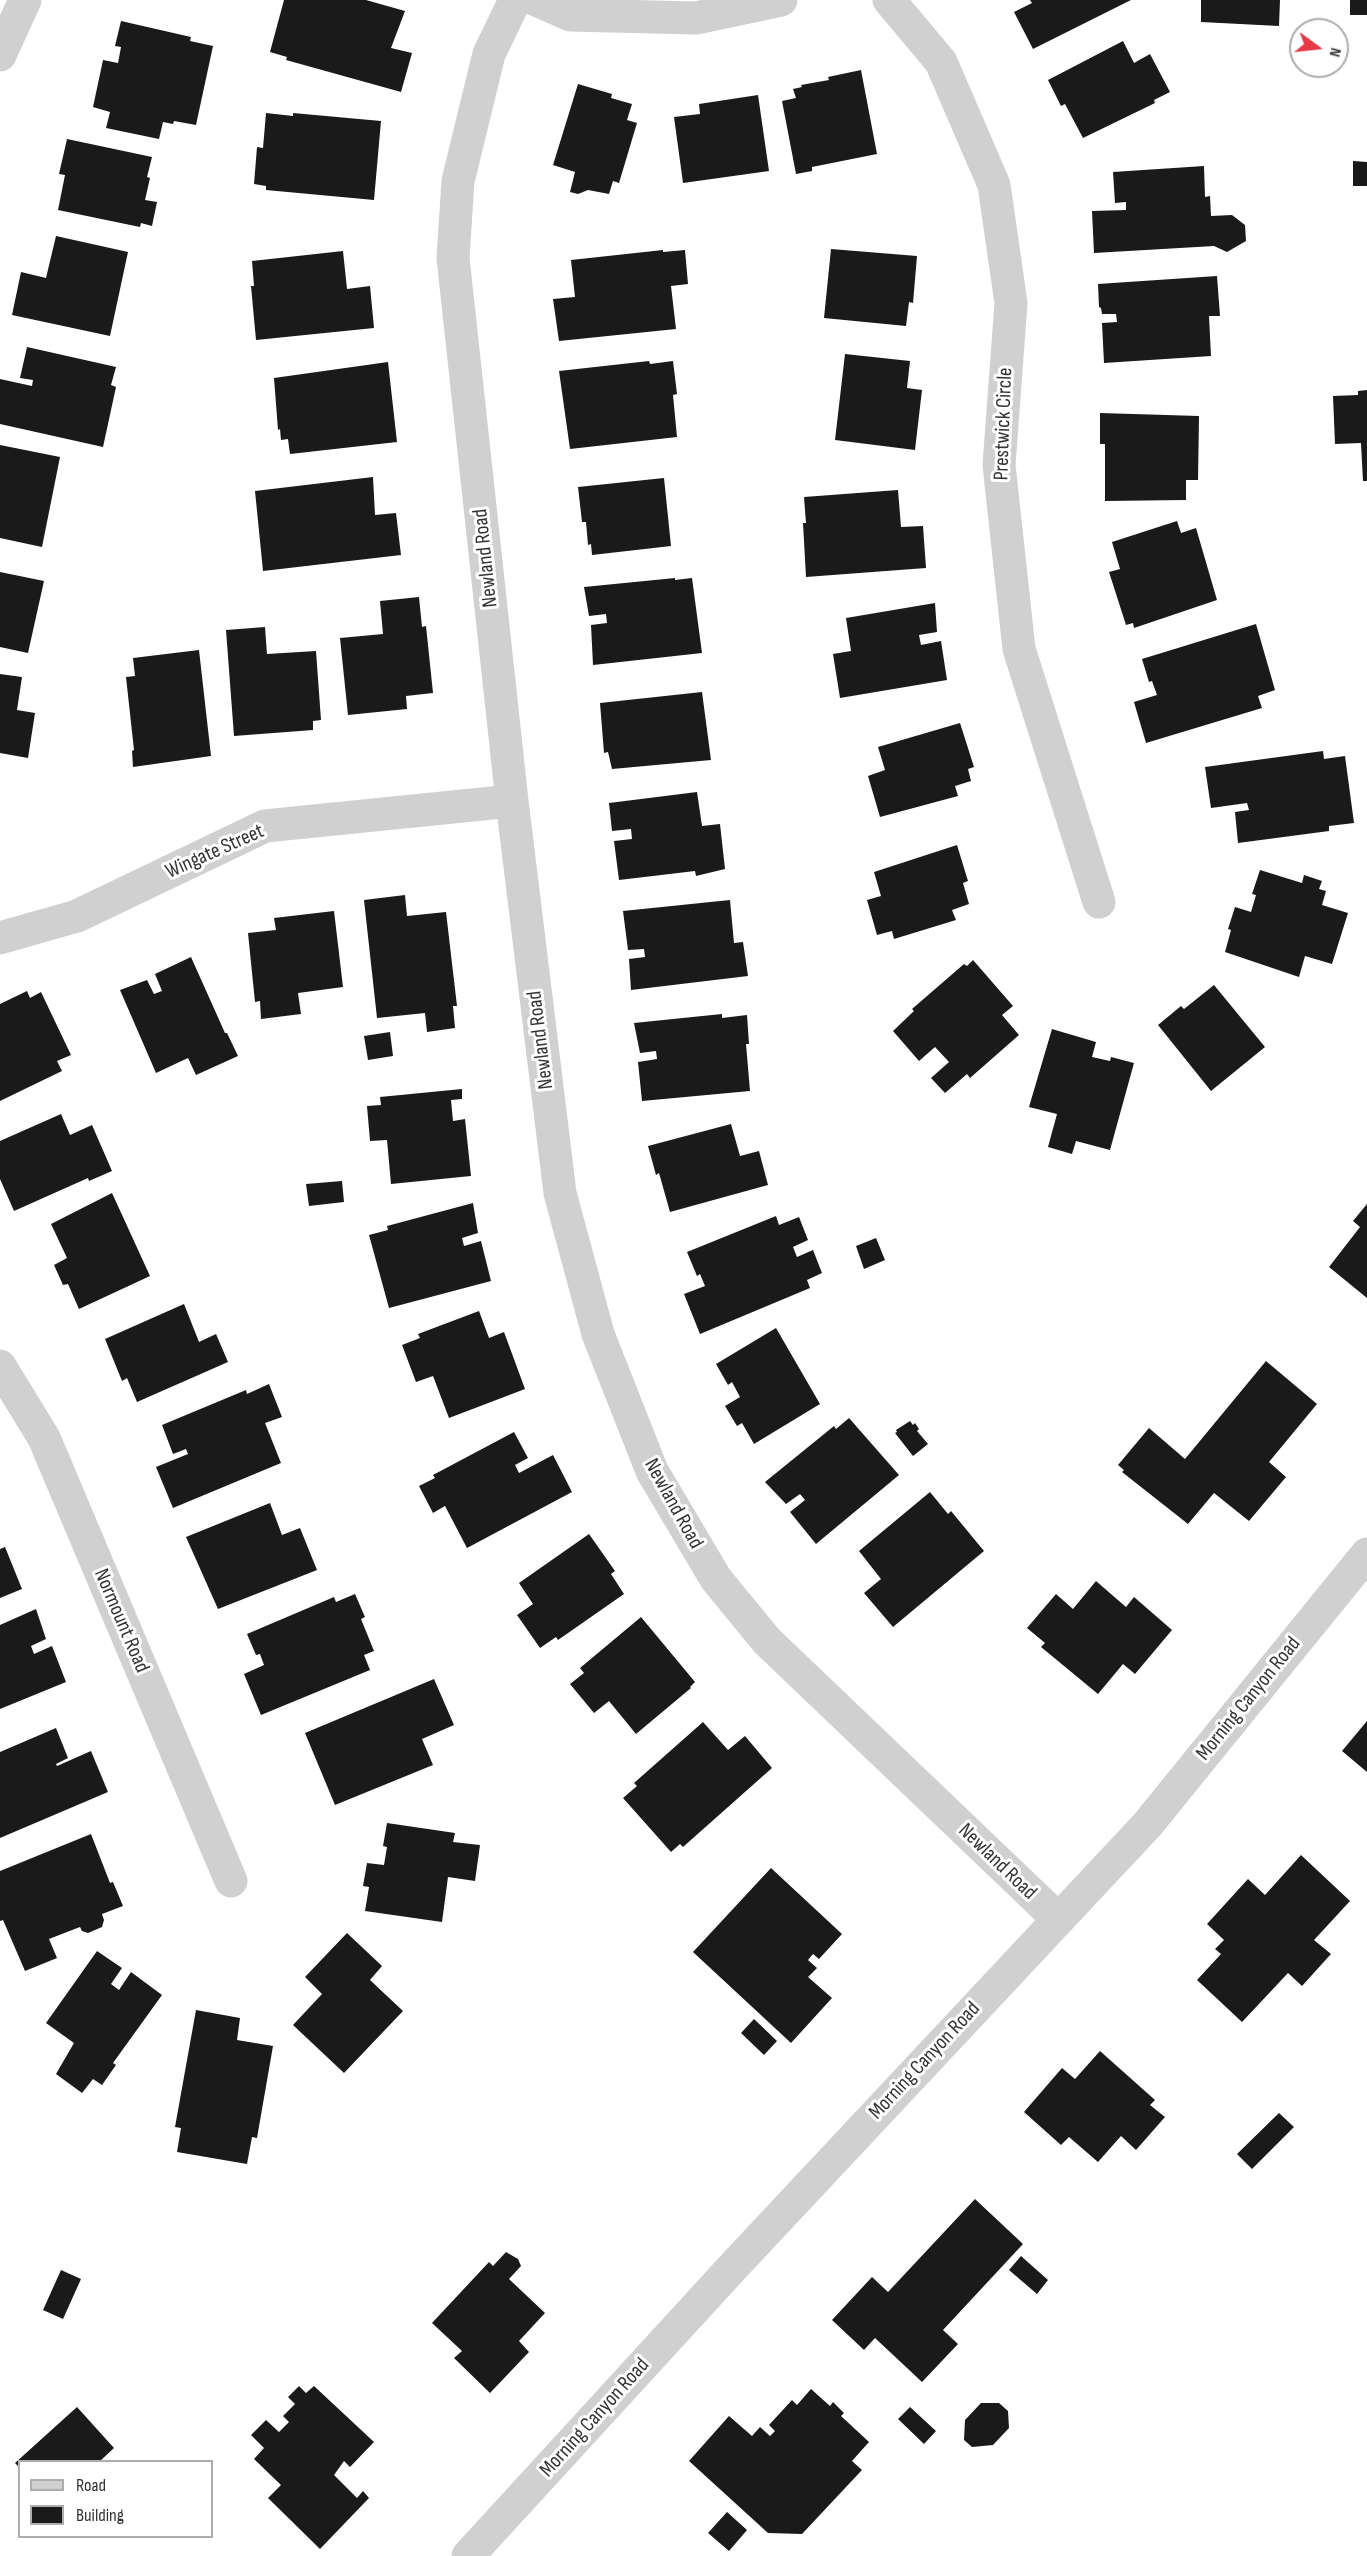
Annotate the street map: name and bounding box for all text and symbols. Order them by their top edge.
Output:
north arrow [1289,18,1349,78]
text: N [1325,46,1345,59]
street label: Prestwick Circle [989,367,1019,481]
street label: Newland Road [468,507,504,609]
street label: Wingate Street [162,819,268,885]
street label: Newland Road [522,989,560,1091]
street label: Newland Road [638,1455,708,1553]
street label: Normount Road [88,1565,154,1677]
street label: Morning Canyon Road [1191,1632,1307,1766]
street label: Newland Road [953,1819,1041,1905]
street label: Morning Canyon Road [864,1997,986,2125]
street label: Morning Canyon Road [535,2353,655,2483]
legend [18,2460,213,2538]
text: Road [76,2475,106,2496]
text: Building [76,2505,124,2526]

